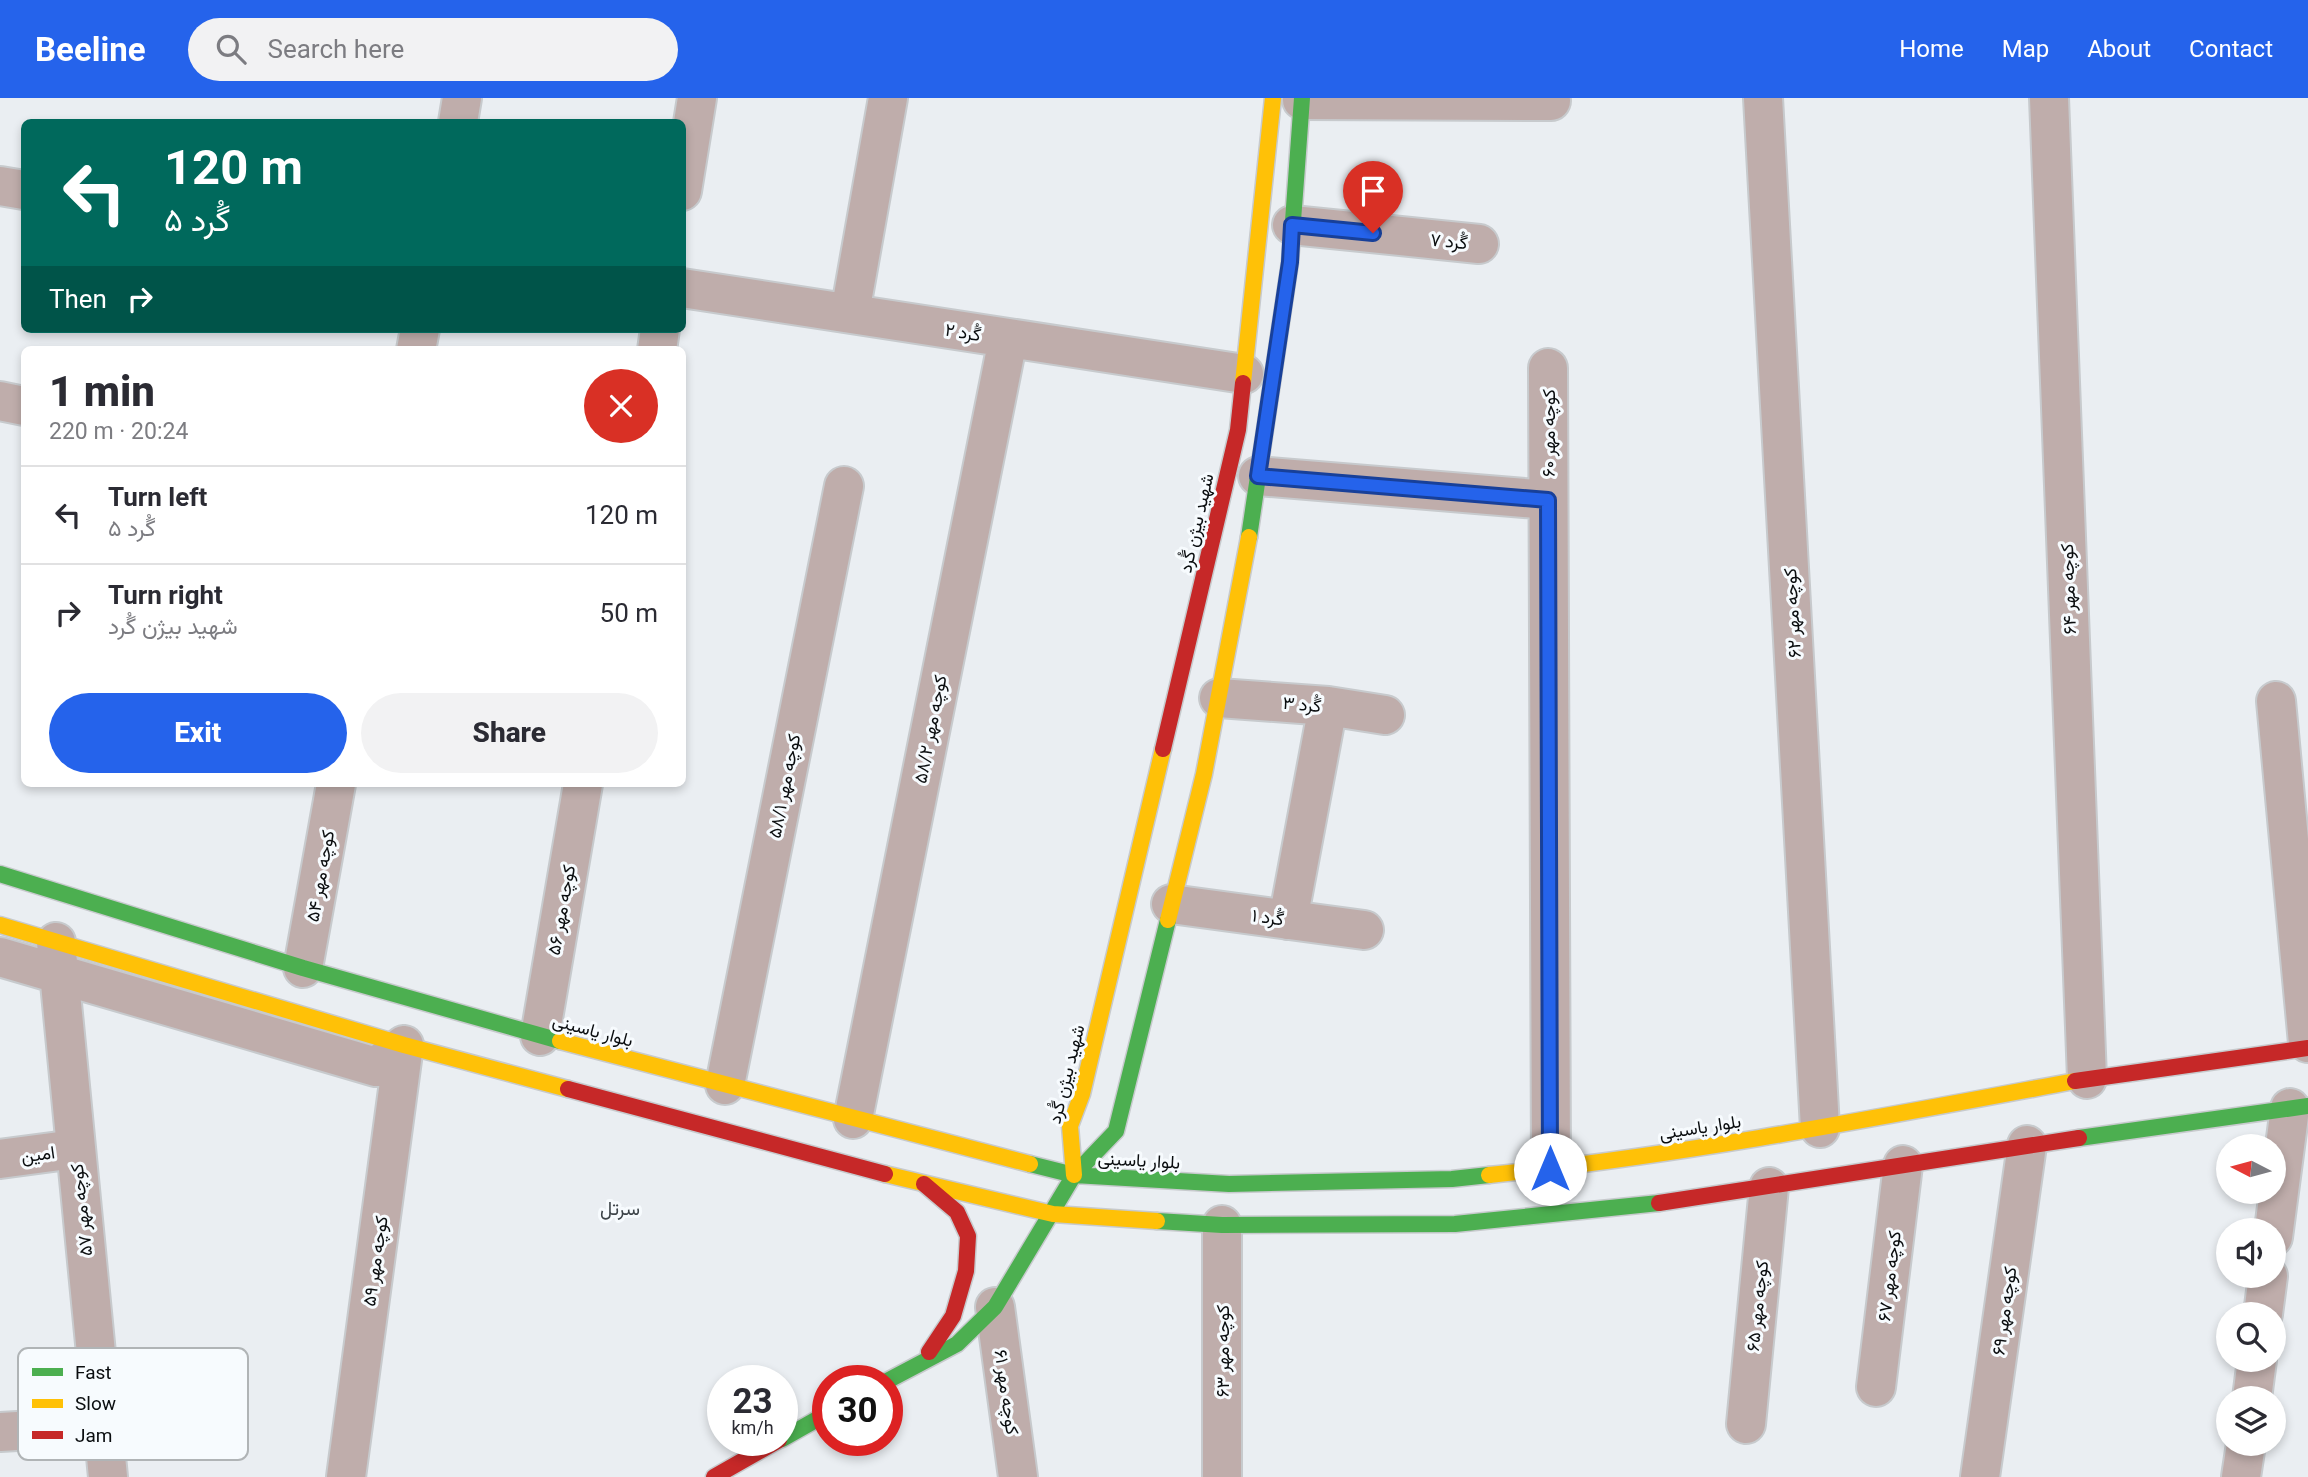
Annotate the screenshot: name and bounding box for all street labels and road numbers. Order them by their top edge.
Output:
street label: گُرد ۷ [1429,228,1469,254]
street label: گُرد ۲ [943,318,983,346]
street label: کوچه مهر ۶۰ [1538,389,1561,477]
street label: شهید بیژن گُرد [1173,471,1219,575]
street label: کوچه مهر ۶۴ [2056,543,2082,635]
street label: کوچه مهر ۶۲ [1779,567,1807,659]
street label: کوچه مهر ۵۸/۲ [909,673,953,785]
street label: گُرد ۳ [1282,691,1322,717]
street label: کوچه مهر ۵۸/۱ [764,732,806,840]
street label: کوچه مهر ۵۴ [302,829,340,924]
street label: کوچه مهر ۵۶ [543,863,581,957]
street label: گُرد ۱ [1251,903,1285,931]
street label: بلوار یاسینی [550,1009,636,1052]
street label: شهید بیژن گُرد [1043,1022,1089,1126]
street label: بلوار یاسینی [1658,1110,1743,1145]
street label: امین [20,1141,56,1168]
street label: بلوار یاسینی [1097,1147,1181,1174]
street label: کوچه مهر ۵۷ [66,1162,98,1257]
street label: کوچه مهر ۵۹ [358,1214,394,1308]
street label: کوچه مهر ۶۷ [1873,1229,1907,1323]
street label: کوچه مهر ۶۵ [1742,1260,1774,1353]
street label: کوچه مهر ۶۹ [1987,1265,2023,1357]
street label: کوچه مهر ۶۳ [1212,1305,1235,1397]
street label: کوچه مهر ۶۱ [989,1348,1023,1436]

